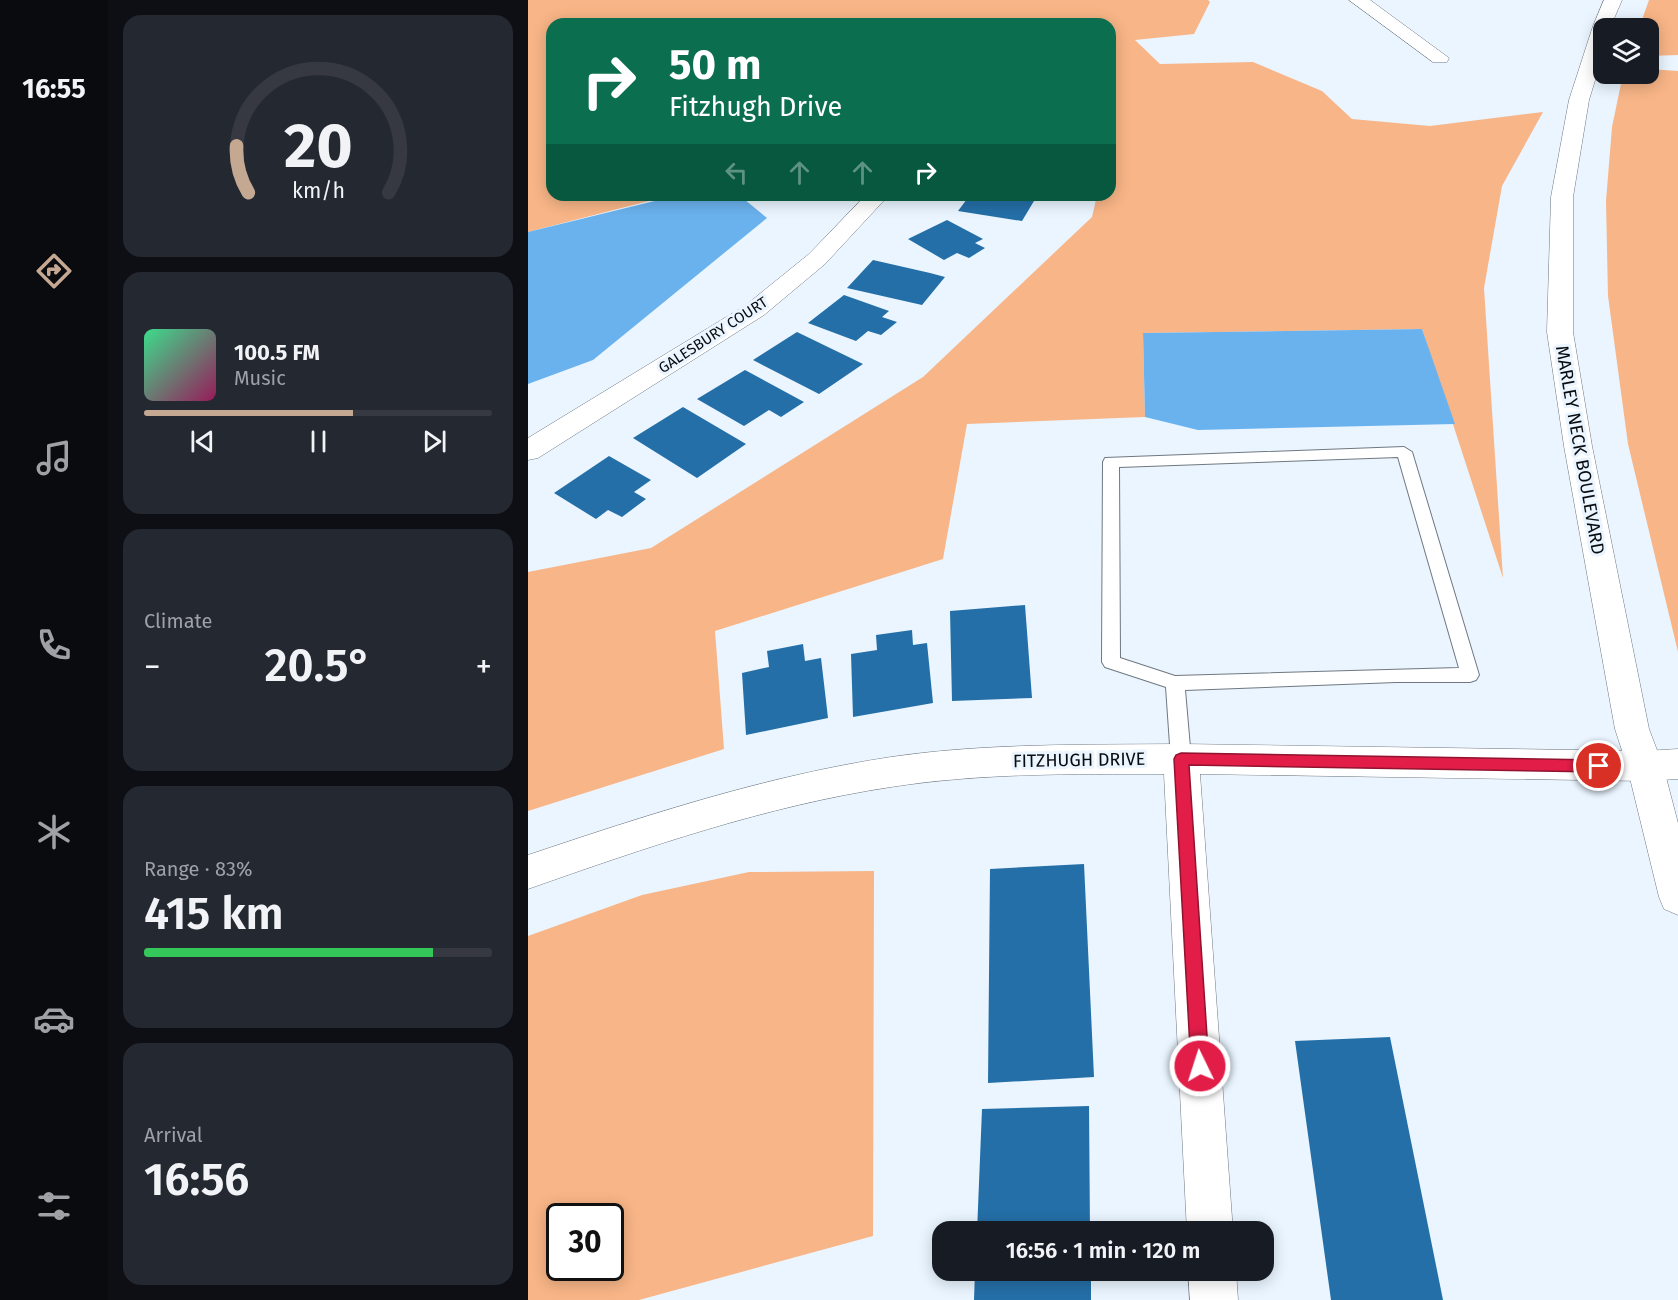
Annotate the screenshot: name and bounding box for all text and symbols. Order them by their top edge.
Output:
map controls [1593,18,1659,84]
button: layers [1593,18,1659,84]
text: 50 m [669,40,762,90]
icon: right [570,42,648,120]
text: 16:55 [22,73,86,105]
text: Fitzhugh Drive [669,91,842,123]
text: 20 [284,109,352,184]
icon: left [720,156,753,189]
icon: ahead [783,156,816,189]
icon: ahead [846,156,879,189]
icon: right [909,156,942,189]
text: km/h [291,178,345,204]
icon: directions [33,250,75,292]
street label: GALESBURY COURT [655,293,771,377]
text: 100.5 FM [234,339,320,366]
street label: MARLEY NECK BOULEVARD [1551,344,1609,556]
text: Music [234,366,286,390]
icon: previous [186,425,219,458]
icon: pause [302,425,335,458]
icon: next [418,425,451,458]
icon: music [33,437,75,479]
text: Climate [144,609,212,633]
icon: phone [33,624,75,666]
text: 20.5° [264,639,372,693]
text: − [144,647,161,687]
text: + [476,647,492,687]
pin [1573,740,1624,791]
street label: FITZHUGH DRIVE [1013,748,1145,772]
icon: arrive [1582,749,1615,782]
icon: climate [33,811,75,853]
text: Range · 83% [144,857,252,881]
text: 415 km [144,887,284,941]
icon: car [33,998,75,1040]
position arrow [1168,1034,1232,1098]
text: Arrival [144,1123,203,1147]
text: 16:56 [144,1153,249,1207]
icon: filters [33,1185,75,1227]
speed limit sign: 30 [546,1203,624,1281]
text: 16:56 · 1 min · 120 m [1006,1237,1200,1264]

